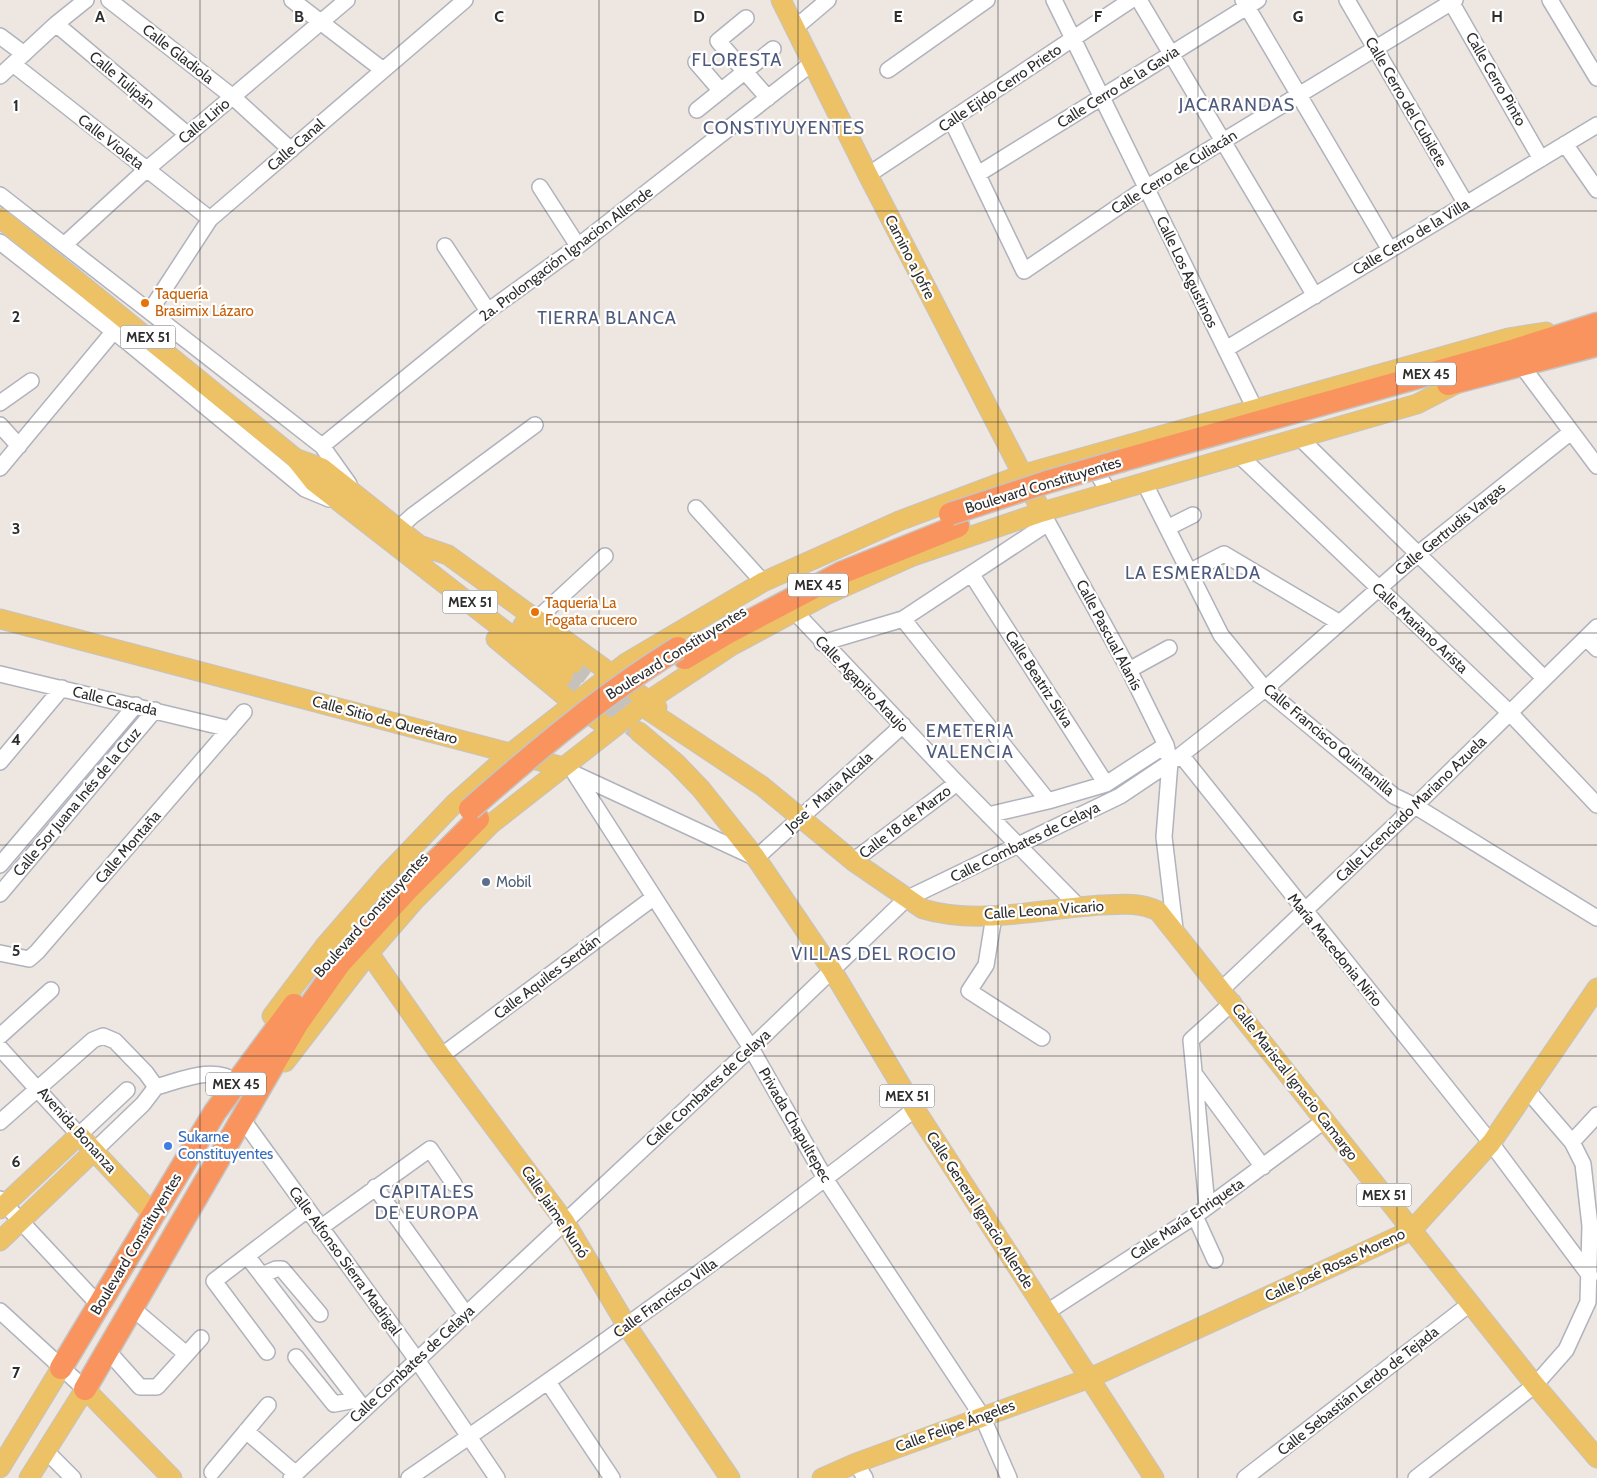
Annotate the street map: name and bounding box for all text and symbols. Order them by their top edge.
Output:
text: A [95,7,105,26]
text: B [294,7,304,26]
text: C [494,7,504,26]
text: D [693,7,705,26]
text: E [893,7,903,26]
text: F [1094,7,1103,26]
text: G [1293,7,1303,26]
text: H [1491,7,1503,26]
street label: Calle Gladiola [139,21,218,88]
street label: Calle Cerro Pinto [1462,29,1530,129]
street label: Calle Cerro del Cubilete [1361,34,1451,171]
street label: Calle Ejido Cerro Prieto [935,40,1065,136]
street label: Calle Cerro de la Gavia [1054,42,1183,132]
street label: Calle Tulipán [86,47,158,113]
district label: FLORESTA [692,49,782,71]
street label: Calle Lirio [175,94,233,148]
district label: JACARANDAS [1178,94,1295,116]
text: 1 [13,96,19,115]
street label: Calle Violeta [74,111,148,174]
street label: Calle Canal [264,115,329,175]
district label: CONSTIYUYENTES [703,117,865,139]
street label: Calle Cerro de Culiacán [1108,126,1240,218]
street label: 2a. Prolongación Ignacion Allende [476,183,657,325]
street label: Calle Cerro de la Villa [1349,195,1473,279]
street label: Camino a Jofre [881,212,939,303]
street label: Calle Los Agustinos [1152,213,1222,331]
place label: Taquería Brasimix Lázaro [155,285,254,320]
marker: Taquería Brasimix Lázaro [139,297,151,309]
text: 2 [12,307,20,326]
district label: TIERRA BLANCA [537,307,677,329]
road number: MEX 51 [120,326,176,348]
road number: MEX 45 [1396,362,1456,386]
street label: Boulevard Constituyentes [963,453,1123,517]
street label: Calle Gertrudis Vargas [1391,479,1509,579]
text: 3 [12,519,20,538]
district label: LA ESMERALDA [1125,562,1261,584]
road number: MEX 45 [788,574,848,596]
street label: Calle Pascual Alanís [1072,577,1146,693]
street label: Calle Mariano Arista [1368,579,1472,678]
road number: MEX 51 [442,590,498,614]
place label: Taquería La Fogata crucero [545,594,637,629]
street label: Boulevard Constituyentes [602,602,750,704]
marker: Taquería La Fogata crucero [529,606,541,618]
street label: Calle Beatriz Silva [1001,627,1077,731]
street label: Calle Agapito Araujo [811,632,913,736]
street label: Calle Francisco Quintanilla [1260,680,1399,801]
street label: Calle Cascada [71,682,160,720]
street label: Calle Sitio de Querétaro [310,692,460,748]
district label: EMETERIA VALENCIA [926,720,1014,763]
street label: Calle Sor Juana Inés de la Cruz [9,724,145,880]
text: 4 [11,730,21,749]
street label: Calle Licenciado Mariano Azuela [1332,732,1491,886]
street label: Jose´ Maria Alcala [781,748,877,837]
street label: Calle 18 de Marzo [855,782,955,862]
street label: Calle Combates de Celaya [947,798,1103,886]
street label: Calle Montaña [91,806,165,887]
street label: Boulevard Constituyentes [310,849,432,981]
place label: Mobil [496,873,532,891]
marker: Mobil [480,876,492,888]
street label: María Macedonia Niño [1284,890,1386,1010]
street label: Calle Leona Vicario [984,897,1104,923]
street label: Calle Aquiles Serdán [490,931,604,1023]
text: 5 [12,941,20,960]
district label: VILLAS DEL ROCIO [791,943,957,965]
street label: Calle Mariscal Ignacio Camargo [1228,1000,1362,1164]
street label: Calle Combates de Celaya [642,1025,775,1150]
street label: Privada Chapultepec [755,1064,835,1186]
road number: MEX 45 [206,1072,266,1096]
street label: Avenida Bonanza [34,1083,121,1177]
road number: MEX 51 [880,1084,934,1108]
place label: Sukarne Constituyentes [178,1128,273,1163]
street label: Calle General Ignacio Allende [922,1128,1038,1292]
marker: Sukarne Constituyentes [162,1140,174,1152]
text: 6 [12,1152,21,1171]
street label: Calle Jaime Nunó [517,1162,593,1262]
street label: Boulevard Constituyentes [87,1170,185,1318]
street label: Calle María Enriqueta [1127,1174,1248,1264]
district label: CAPITALES DE EUROPA [375,1181,479,1224]
street label: Calle Alfonso Sierra Madrigal [285,1183,405,1339]
road number: MEX 51 [1356,1184,1412,1206]
street label: Calle José Rosas Moreno [1262,1225,1408,1305]
street label: Calle Francisco Villa [610,1254,721,1342]
street label: Calle Combates de Celaya [346,1301,479,1426]
street label: Calle Sebastián Lerdo de Tejada [1274,1322,1443,1459]
text: 7 [12,1363,21,1382]
street label: Calle Felipe Ángeles [893,1395,1017,1456]

